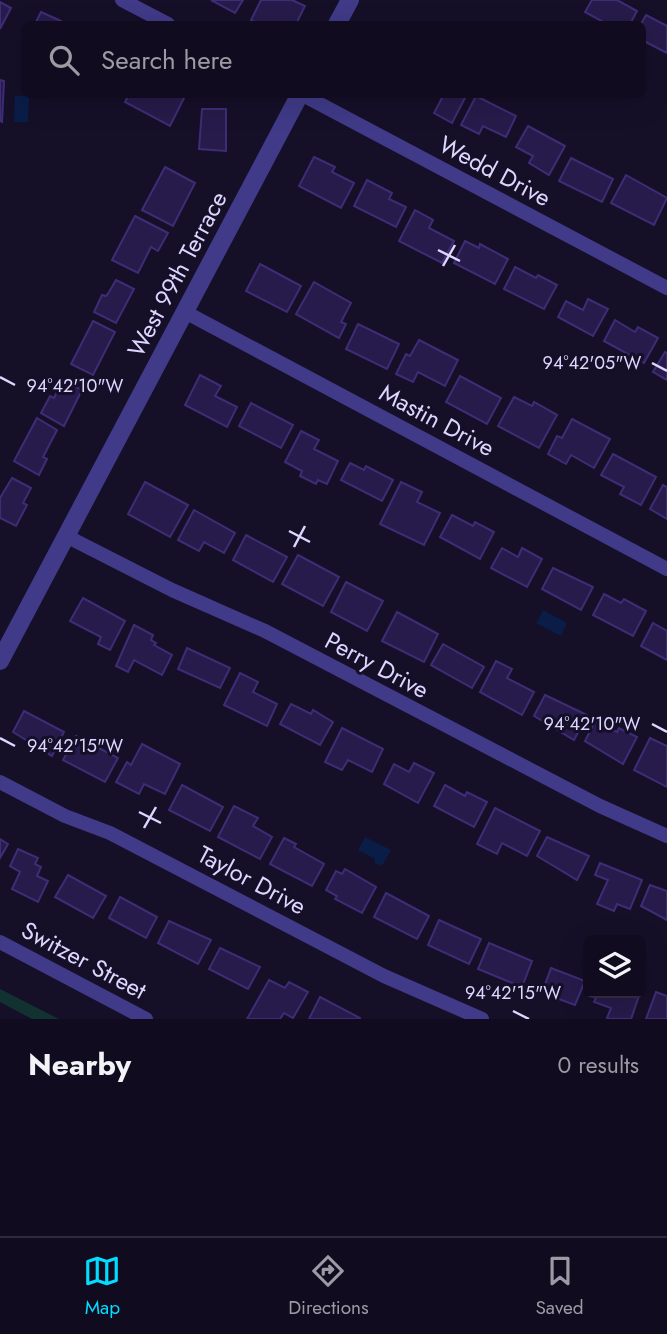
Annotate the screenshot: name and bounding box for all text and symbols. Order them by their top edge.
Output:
search box [21,21,646,98]
icon: search [45,41,83,79]
text: Search here [101,41,233,79]
street label: Wedd Drive [433,127,557,215]
street label: West 99th Terrace [119,185,235,363]
text: 94°42'05"W [543,350,642,376]
text: 94°42'10"W [27,373,124,399]
street label: Mastin Drive [373,375,501,465]
street label: Perry Drive [319,623,435,707]
text: 94°42'10"W [544,711,641,737]
text: 94°42'15"W [27,733,123,759]
street label: Taylor Drive [192,837,312,923]
street label: Switzer Street [15,912,153,1008]
map controls [583,935,646,998]
button: layers [583,935,646,998]
text: 94°42'15"W [465,980,561,1006]
text: Nearby [28,1043,131,1086]
text: 0 results [557,1048,639,1082]
tab: Map [83,1252,121,1321]
tab: Directions [288,1252,369,1321]
tab: Saved [535,1252,584,1321]

